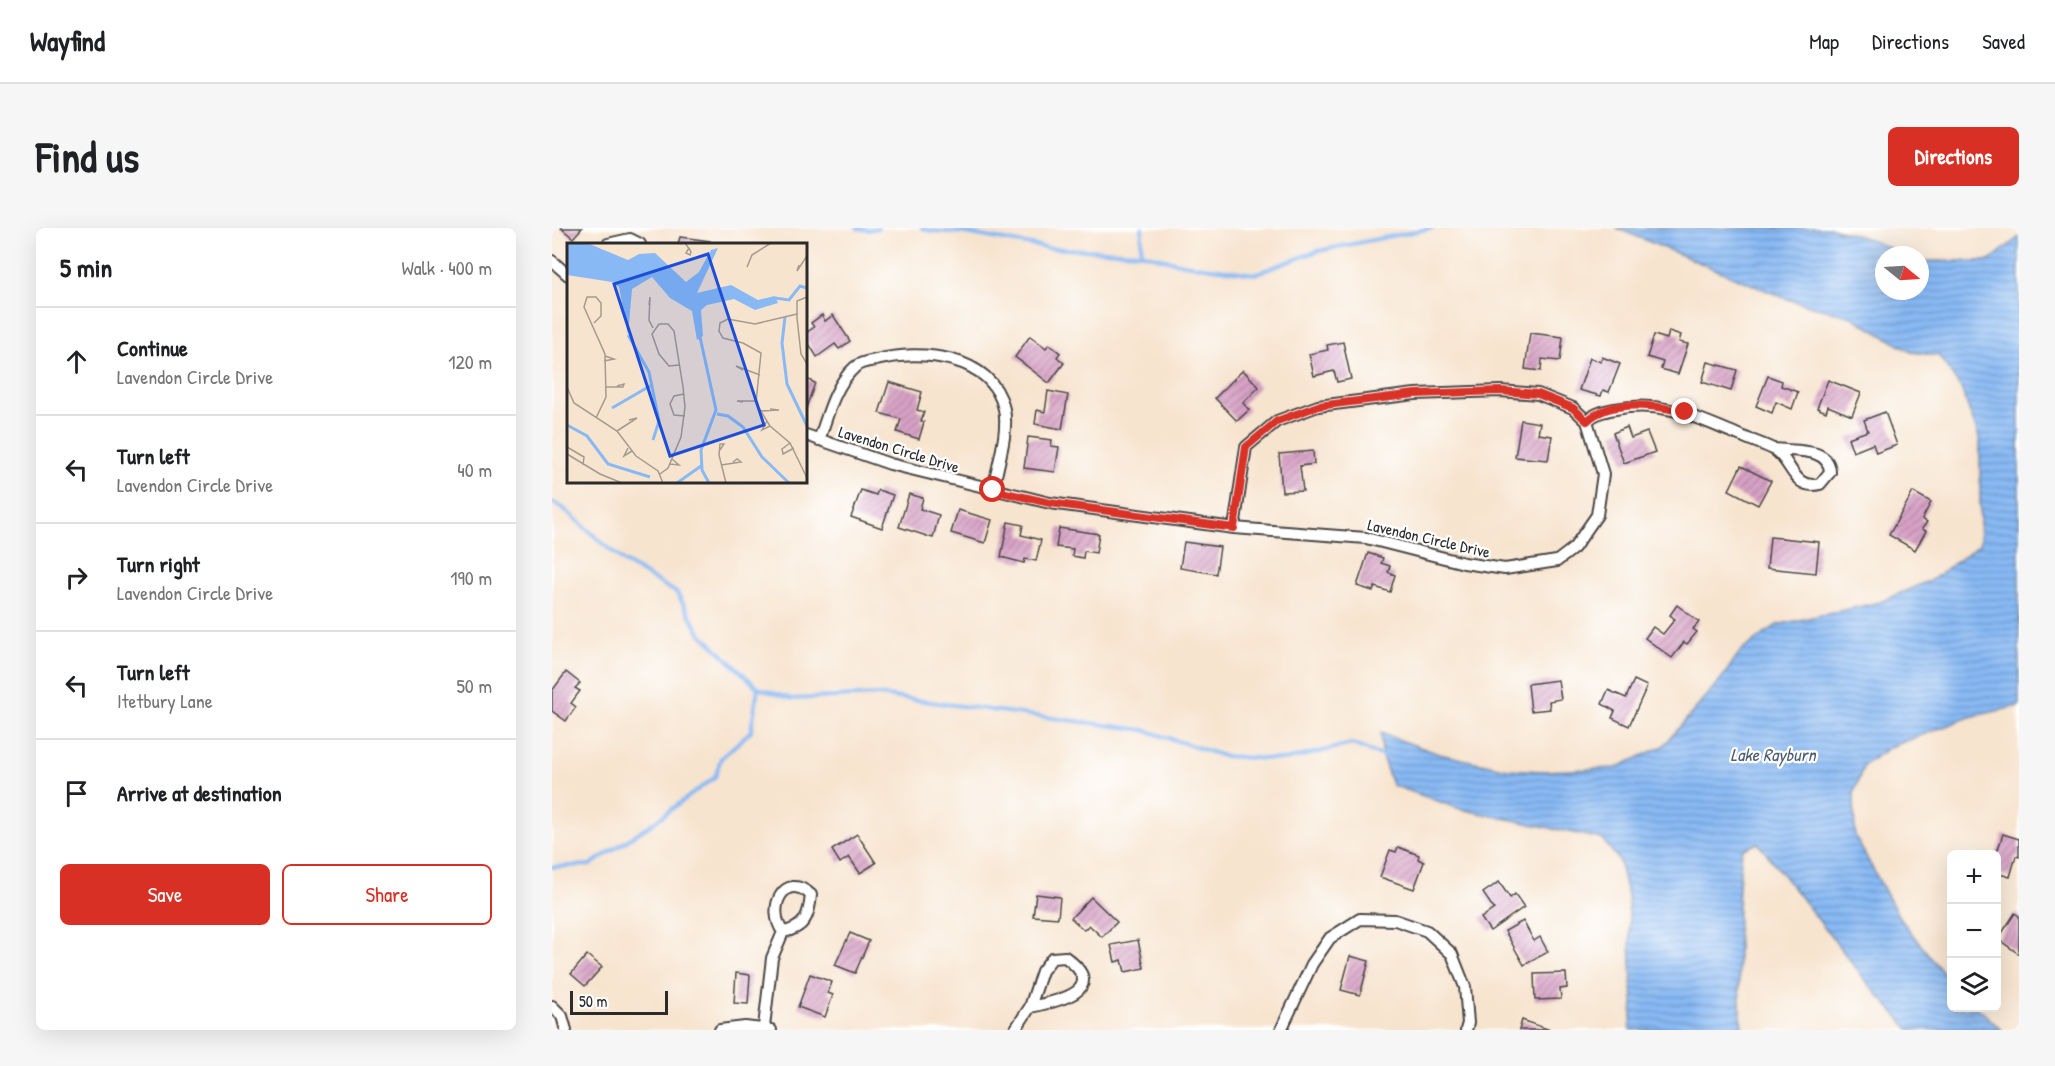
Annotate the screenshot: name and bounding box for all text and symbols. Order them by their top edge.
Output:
text: Wayfind [30,22,105,60]
text: Map [1809,27,1839,56]
text: Directions [1872,27,1949,56]
text: Saved [1982,27,2025,56]
button: Directions [1888,127,2019,186]
text: Find us [36,128,139,185]
inset map [567,243,807,483]
north arrow [1875,246,1929,300]
text: 5 min [60,250,112,285]
text: Walk · 400 m [401,254,492,281]
text: Continue [117,333,188,363]
icon: ahead [60,345,93,378]
text: 120 m [448,348,492,375]
text: Lavendon Circle Drive [117,363,273,390]
route end [1671,398,1697,424]
street label: Lavendon Circle Drive [836,420,963,478]
text: Turn left [117,441,190,471]
icon: left [60,453,93,486]
text: 40 m [457,456,492,483]
text: Lavendon Circle Drive [117,471,273,498]
route start [979,476,1005,502]
street label: Lavendon Circle Drive [1366,513,1493,563]
text: Turn right [117,549,200,579]
icon: right [60,561,93,594]
text: 190 m [450,564,492,591]
text: Lavendon Circle Drive [117,579,273,606]
text: Turn left [117,657,190,687]
icon: left [60,669,93,702]
text: 50 m [456,672,492,699]
text: Itetbury Lane [117,687,213,714]
water label: Lake Rayburn [1730,742,1817,767]
icon: arrive [60,777,93,810]
text: Arrive at destination [117,778,282,808]
map controls [1947,850,2001,1012]
button: + [1947,850,2001,904]
button: Save [60,864,270,925]
button: Share [282,864,492,925]
button: − [1947,904,2001,958]
button: layers [1947,958,2001,1012]
scale bar [570,988,668,1016]
text: 50 m [579,990,608,1012]

